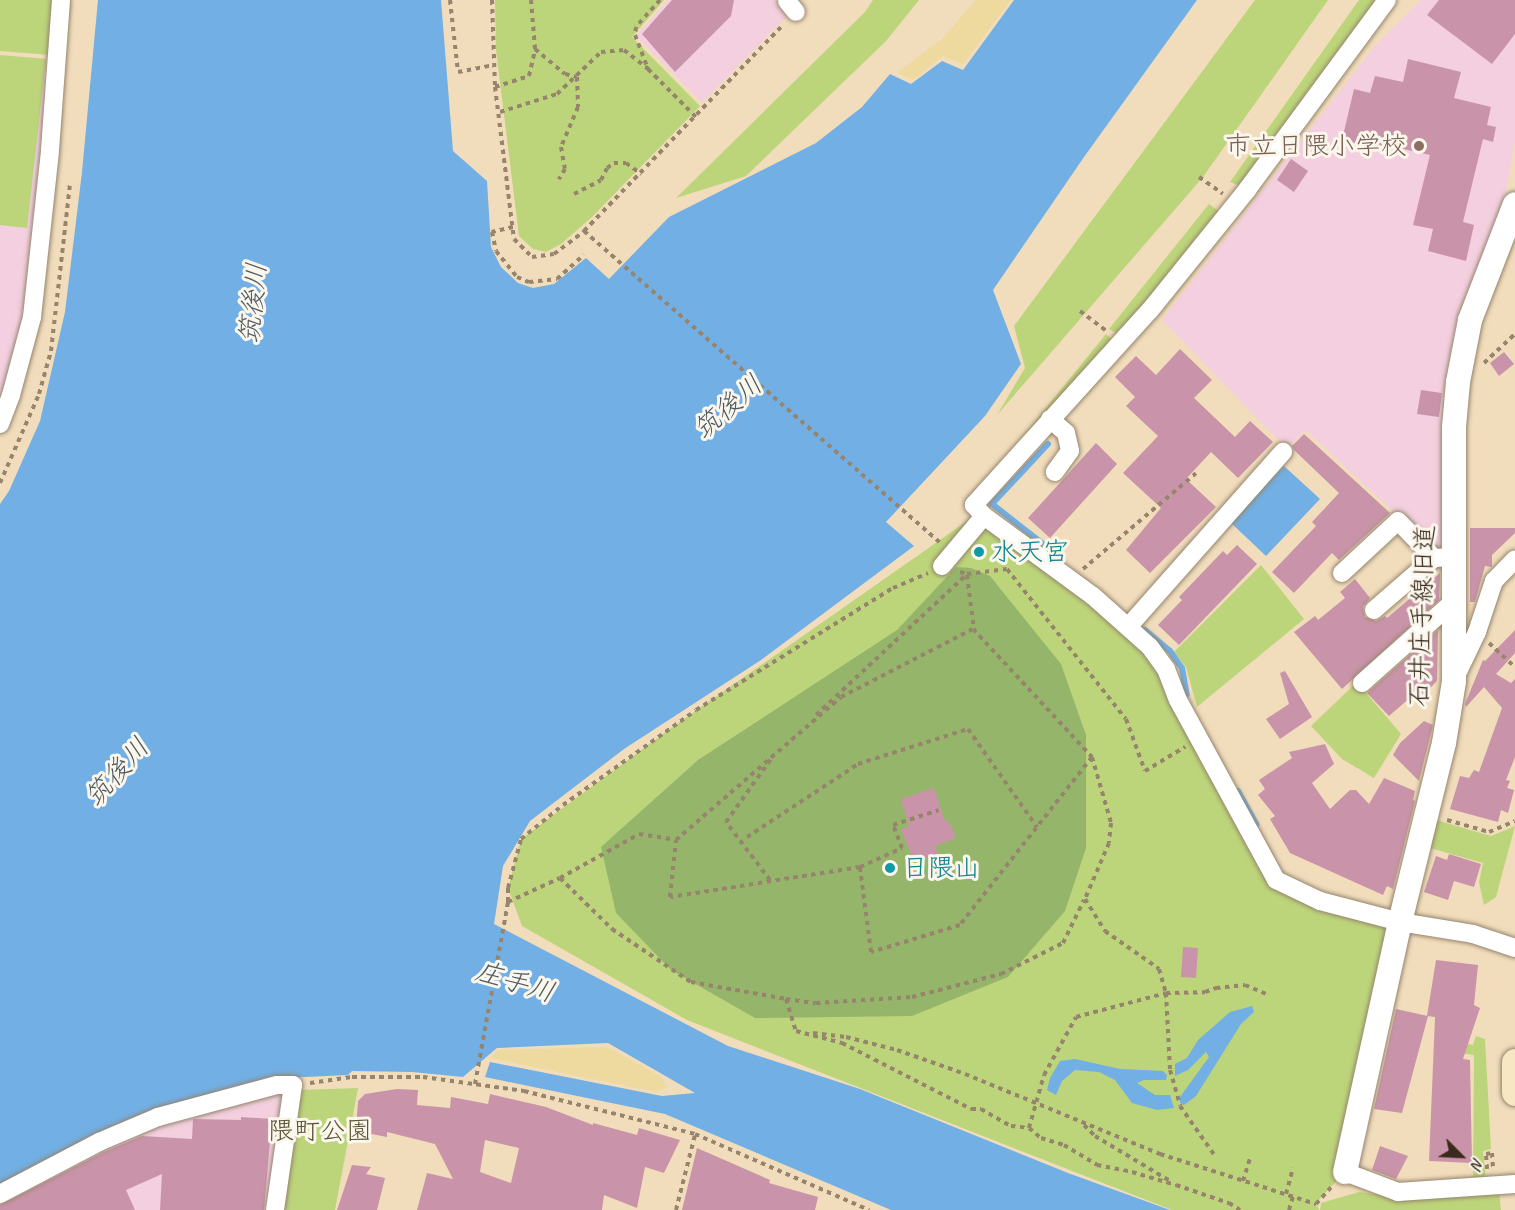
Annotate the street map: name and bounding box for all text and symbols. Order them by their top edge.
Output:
place label: 市立日隈小学校 [1225,130,1407,162]
marker: 市立日隈小学校 [1412,139,1426,153]
water label: 筑後川 [233,261,273,345]
water label: 筑後川 [687,368,769,446]
street label: 石井庄手線旧道 [1403,525,1441,707]
place label: 水天宮 [991,536,1069,568]
marker: 水天宮 [972,545,986,559]
water label: 筑後川 [78,731,156,813]
place label: 日隈山 [902,852,980,884]
marker: 日隈山 [883,861,897,875]
water label: 庄手川 [472,955,558,1009]
park label: 隈町公園 [268,1115,372,1147]
north arrow [1431,1126,1491,1186]
text: N [1466,1155,1489,1172]

